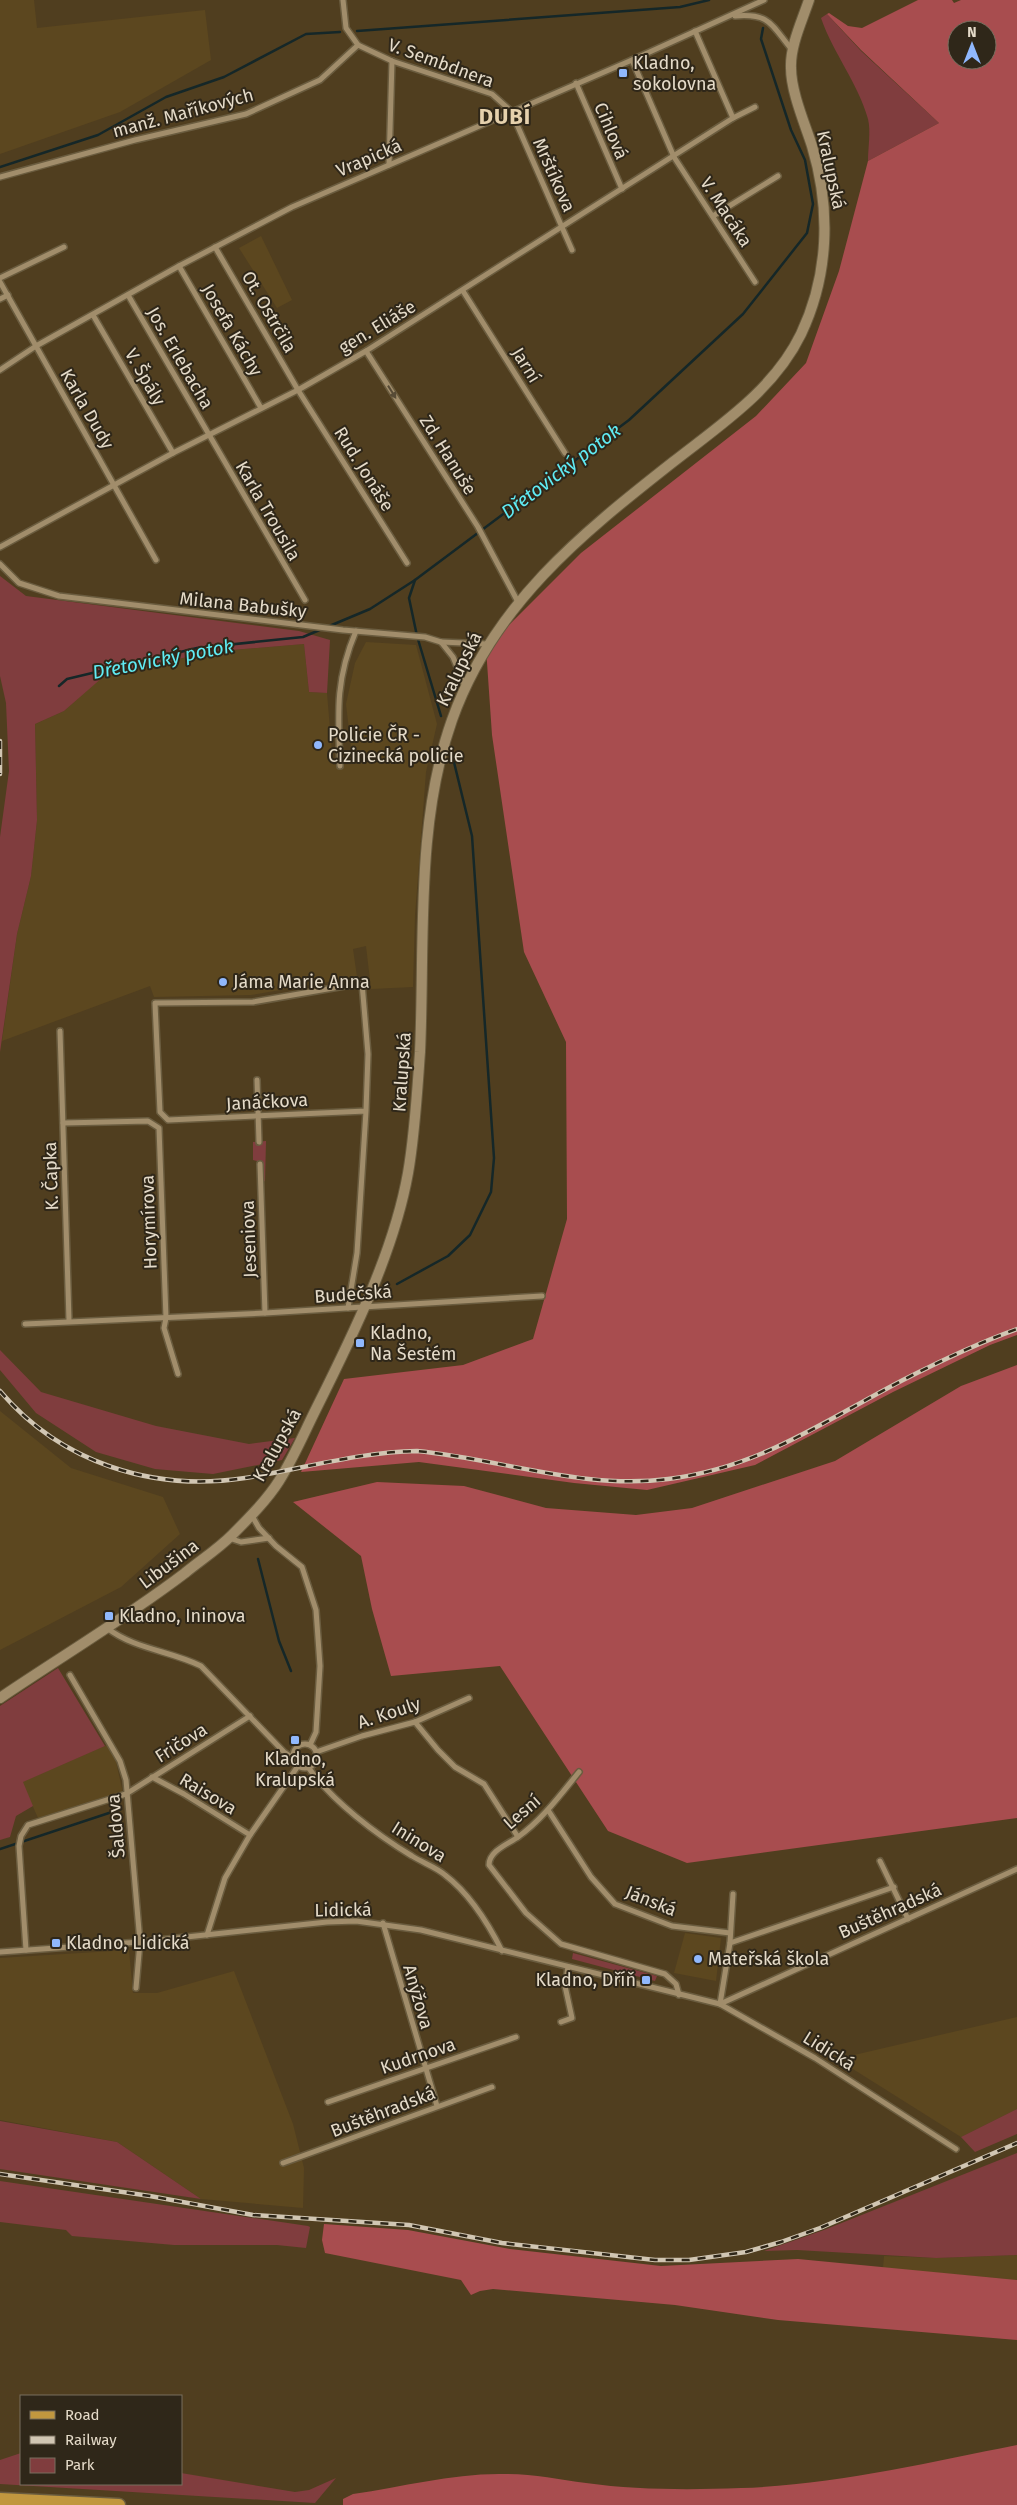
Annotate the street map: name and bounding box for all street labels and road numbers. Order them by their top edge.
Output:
street label: V. Sembdnera [385,34,497,92]
street label: manž. Maříkových [110,84,256,142]
street label: Cihlová [589,99,633,163]
street label: Kralupská [812,129,850,211]
street label: Vrapická [333,134,405,182]
street label: Mrštíkova [528,135,580,215]
street label: V. Macáka [695,173,757,251]
street label: Ot. Ostrčila [237,267,301,357]
street label: Josefa Káchy [197,280,267,380]
street label: gen. Eliáše [334,295,420,359]
street label: Jos. Erlebacha [142,303,218,413]
street label: Jarní [507,343,545,387]
street label: V. Špály [120,345,170,410]
street label: Karla Dudy [55,365,119,453]
street label: Zd. Hanuše [415,411,481,499]
street label: Rud. Jonáše [329,423,399,515]
street label: Karla Trousila [231,457,305,565]
street label: Milana Babušky [178,587,308,623]
street label: Kralupská [432,628,486,710]
street label: Kralupská [388,1031,416,1113]
street label: Janáčkova [225,1089,309,1115]
street label: K. Čapka [39,1141,63,1211]
street label: Horymírova [136,1175,162,1269]
street label: Jeseniova [237,1200,261,1278]
street label: Budečská [313,1280,393,1308]
street label: Kralupská [248,1405,306,1485]
street label: Libušina [135,1534,203,1594]
street label: A. Kouly [355,1692,423,1733]
street label: Fričova [151,1718,211,1768]
street label: Raisova [175,1768,241,1820]
street label: Lesní [499,1790,545,1834]
street label: Šaldova [102,1793,130,1859]
street label: Ininova [388,1817,450,1867]
street label: Buštěhradská [835,1878,945,1944]
street label: Jánská [622,1881,680,1921]
street label: Lidická [314,1899,372,1921]
street label: Anýžova [398,1962,438,2032]
street label: Lidická [799,2027,859,2075]
street label: Kudrnova [378,2033,458,2079]
street label: Buštěhradská [328,2082,438,2142]

